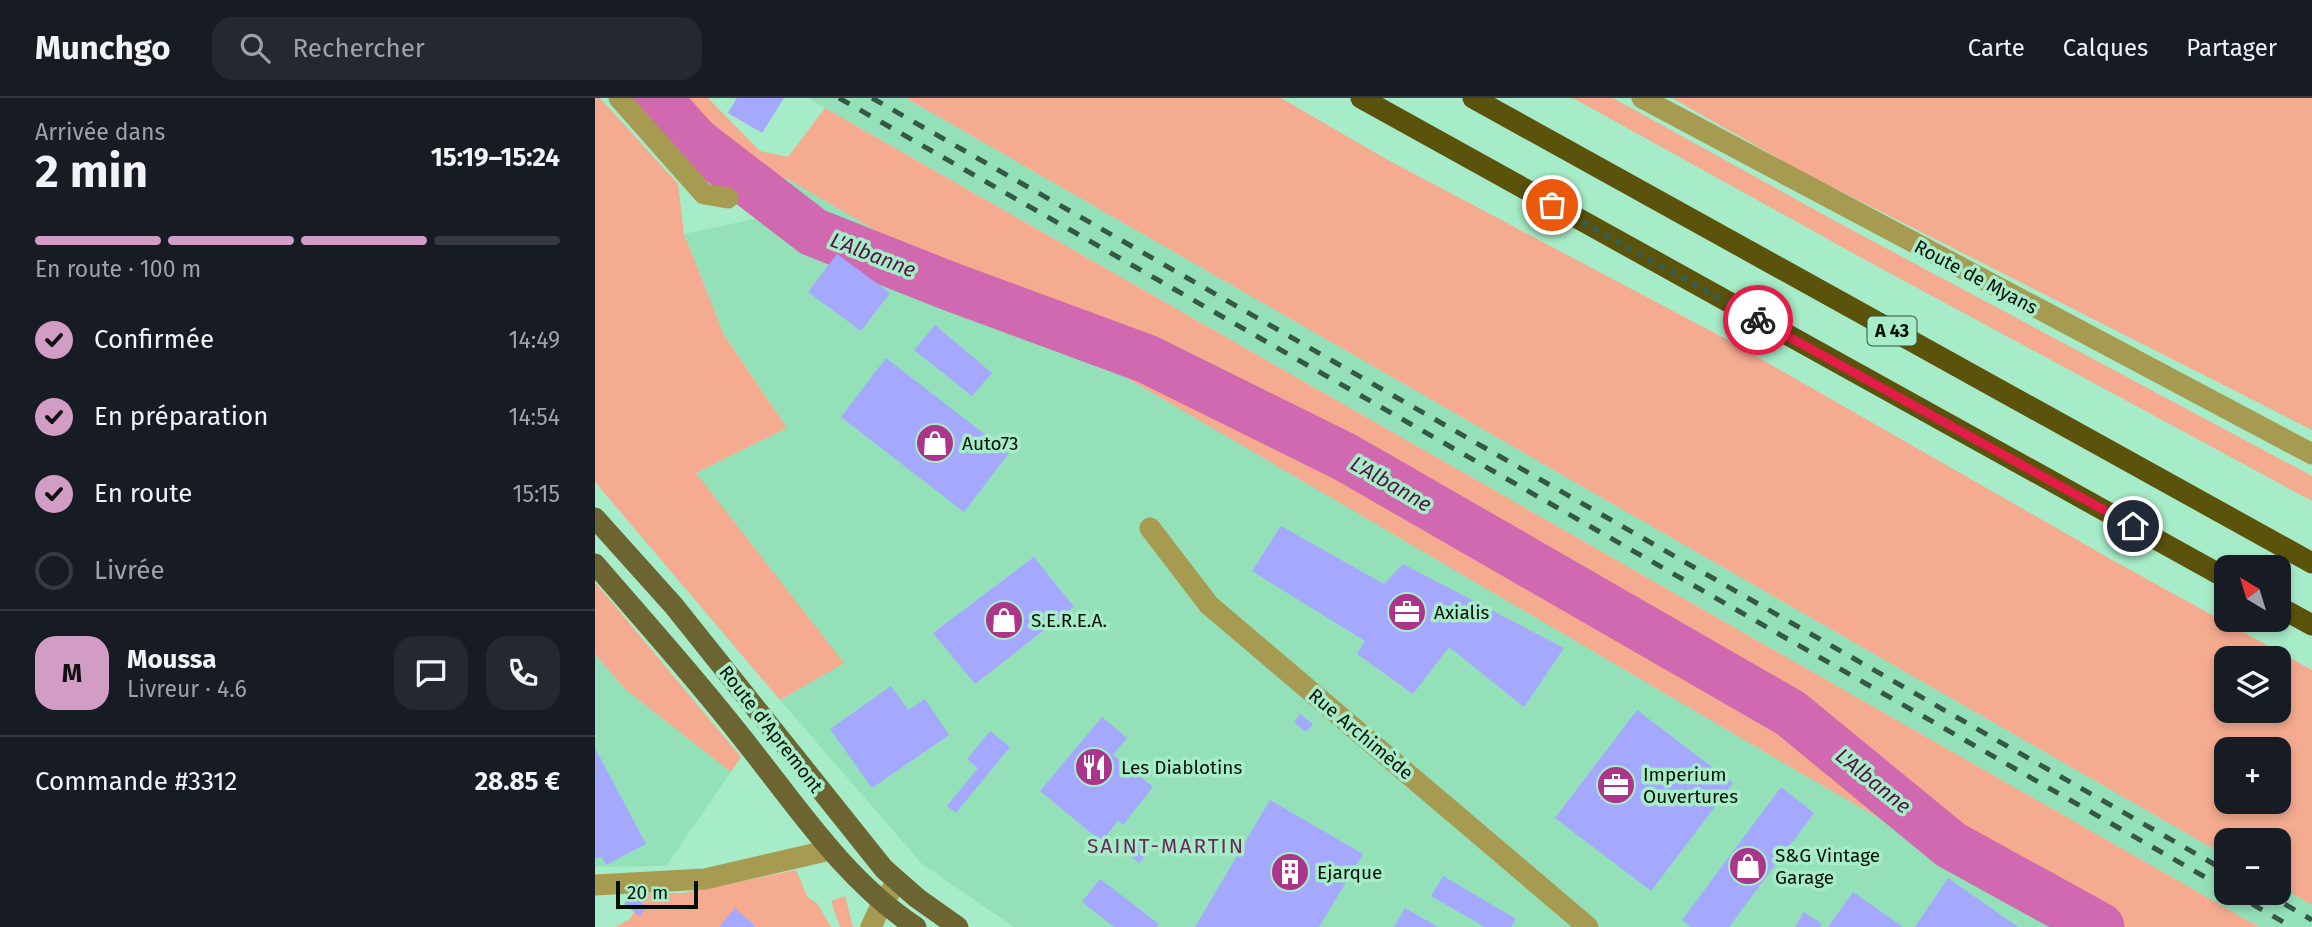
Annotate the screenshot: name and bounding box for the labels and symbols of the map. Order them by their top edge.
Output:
pin [1522,175,1582,235]
water label: L'Albanne [827,227,919,283]
street label: Route de Myans [1910,235,2042,319]
courier [1723,285,1793,355]
road number: A 43 [1867,316,1917,345]
shop icon: Auto73 [914,422,956,464]
place label: Auto73 [962,432,1019,455]
water label: L'Albanne [1346,450,1436,518]
pin [2103,496,2163,556]
north arrow [2214,555,2291,632]
office icon: Axialis [1386,591,1428,633]
shop icon: S.E.R.E.A. [983,599,1025,641]
place label: Axialis [1434,601,1490,624]
place label: S.E.R.E.A. [1031,609,1107,632]
street label: Route d'Apremont [714,661,828,797]
street label: Rue Archimède [1304,684,1418,784]
water label: L'Albanne [1830,743,1916,819]
restaurant icon: Les Diablotins [1073,746,1115,788]
place label: Les Diablotins [1121,756,1242,779]
place label: Imperium Ouvertures [1643,763,1738,808]
office icon: Imperium Ouvertures [1595,764,1637,806]
district label: SAINT-MARTIN [1087,833,1245,859]
place label: S&G Vintage Garage [1775,844,1880,889]
shop icon: S&G Vintage Garage [1727,845,1769,887]
building icon: Ejarque [1269,851,1311,893]
place label: Ejarque [1317,861,1382,884]
scale bar [616,878,698,910]

